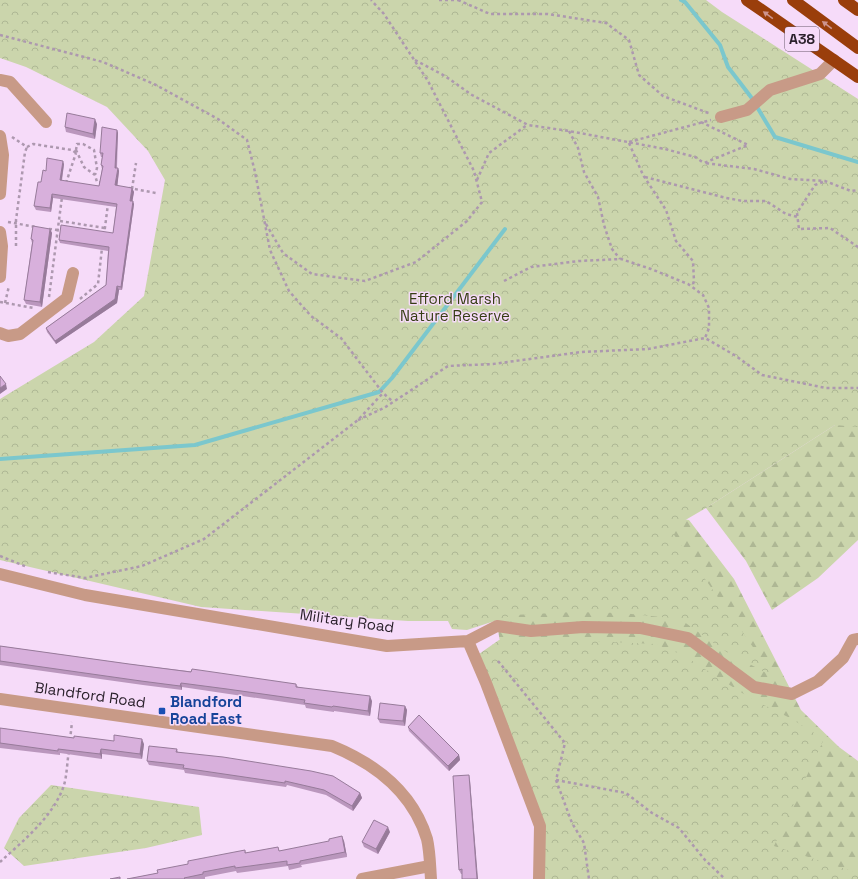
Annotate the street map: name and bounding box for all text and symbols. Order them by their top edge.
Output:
one-way arrow [763,11,773,19]
one-way arrow [821,21,832,29]
road number: A38 [785,27,819,51]
park label: Efford Marsh Nature Reserve [400,289,510,325]
street label: Military Road [299,604,395,637]
street label: Blandford Road [33,677,147,712]
place label: Blandford Road East [170,692,242,728]
marker: Blandford Road East [157,706,167,716]

